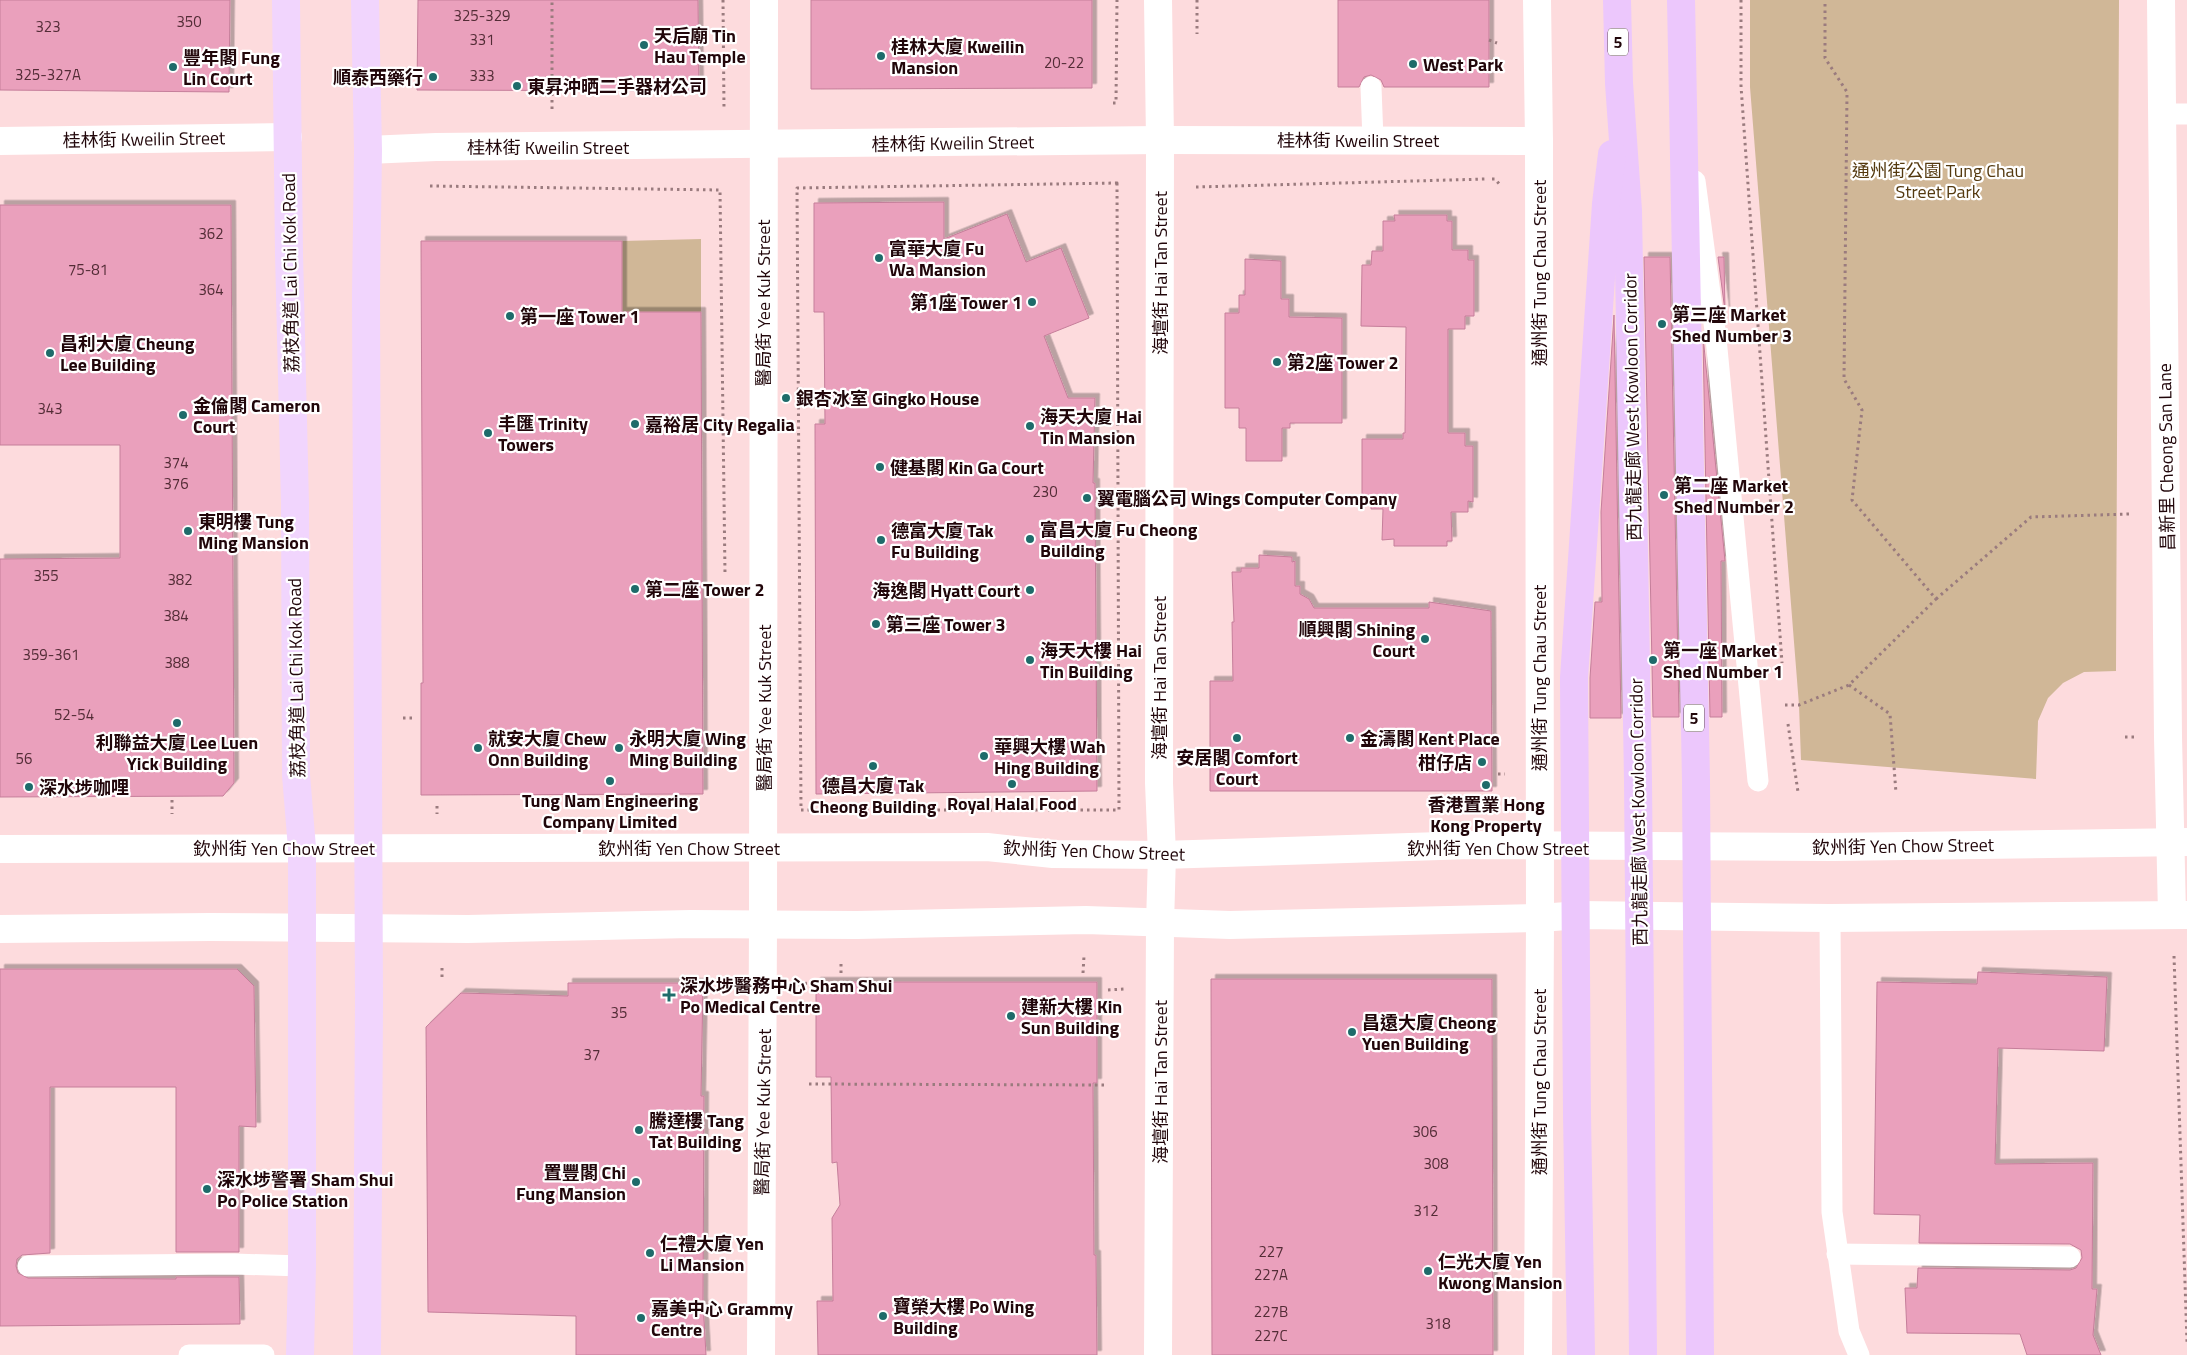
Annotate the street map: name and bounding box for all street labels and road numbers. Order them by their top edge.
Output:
road number: 5 [1608,28,1628,56]
street label: 桂林街 Kweilin Street [63,124,226,154]
street label: 桂林街 Kweilin Street [1277,127,1440,154]
street label: 桂林街 Kweilin Street [872,128,1035,158]
street label: 桂林街 Kweilin Street [467,134,630,161]
street label: 荔枝角道 Lai Chi Kok Road [275,173,305,373]
street label: 通州街 Tung Chau Street [1526,179,1553,366]
street label: 海壇街 Hai Tan Street [1147,190,1174,355]
street label: 醫局街 Yee Kuk Street [750,219,777,387]
street label: 西九龍走廊 West Kowloon Corridor [1616,273,1648,541]
street label: 昌新里 Cheong San Lane [2151,363,2181,551]
street label: 荔枝角道 Lai Chi Kok Road [281,578,311,778]
street label: 通州街 Tung Chau Street [1526,584,1553,771]
street label: 海壇街 Hai Tan Street [1146,595,1173,760]
street label: 醫局街 Yee Kuk Street [751,624,778,792]
street label: 西九龍走廊 West Kowloon Corridor [1622,678,1654,946]
road number: 5 [1684,704,1704,731]
street label: 欽州街 Yen Chow Street [1812,831,1995,861]
street label: 欽州街 Yen Chow Street [1003,834,1186,868]
street label: 欽州街 Yen Chow Street [193,835,376,862]
street label: 欽州街 Yen Chow Street [598,835,781,862]
street label: 欽州街 Yen Chow Street [1407,835,1590,862]
street label: 通州街 Tung Chau Street [1526,988,1553,1175]
street label: 海壇街 Hai Tan Street [1147,999,1174,1164]
street label: 醫局街 Yee Kuk Street [748,1028,778,1196]

